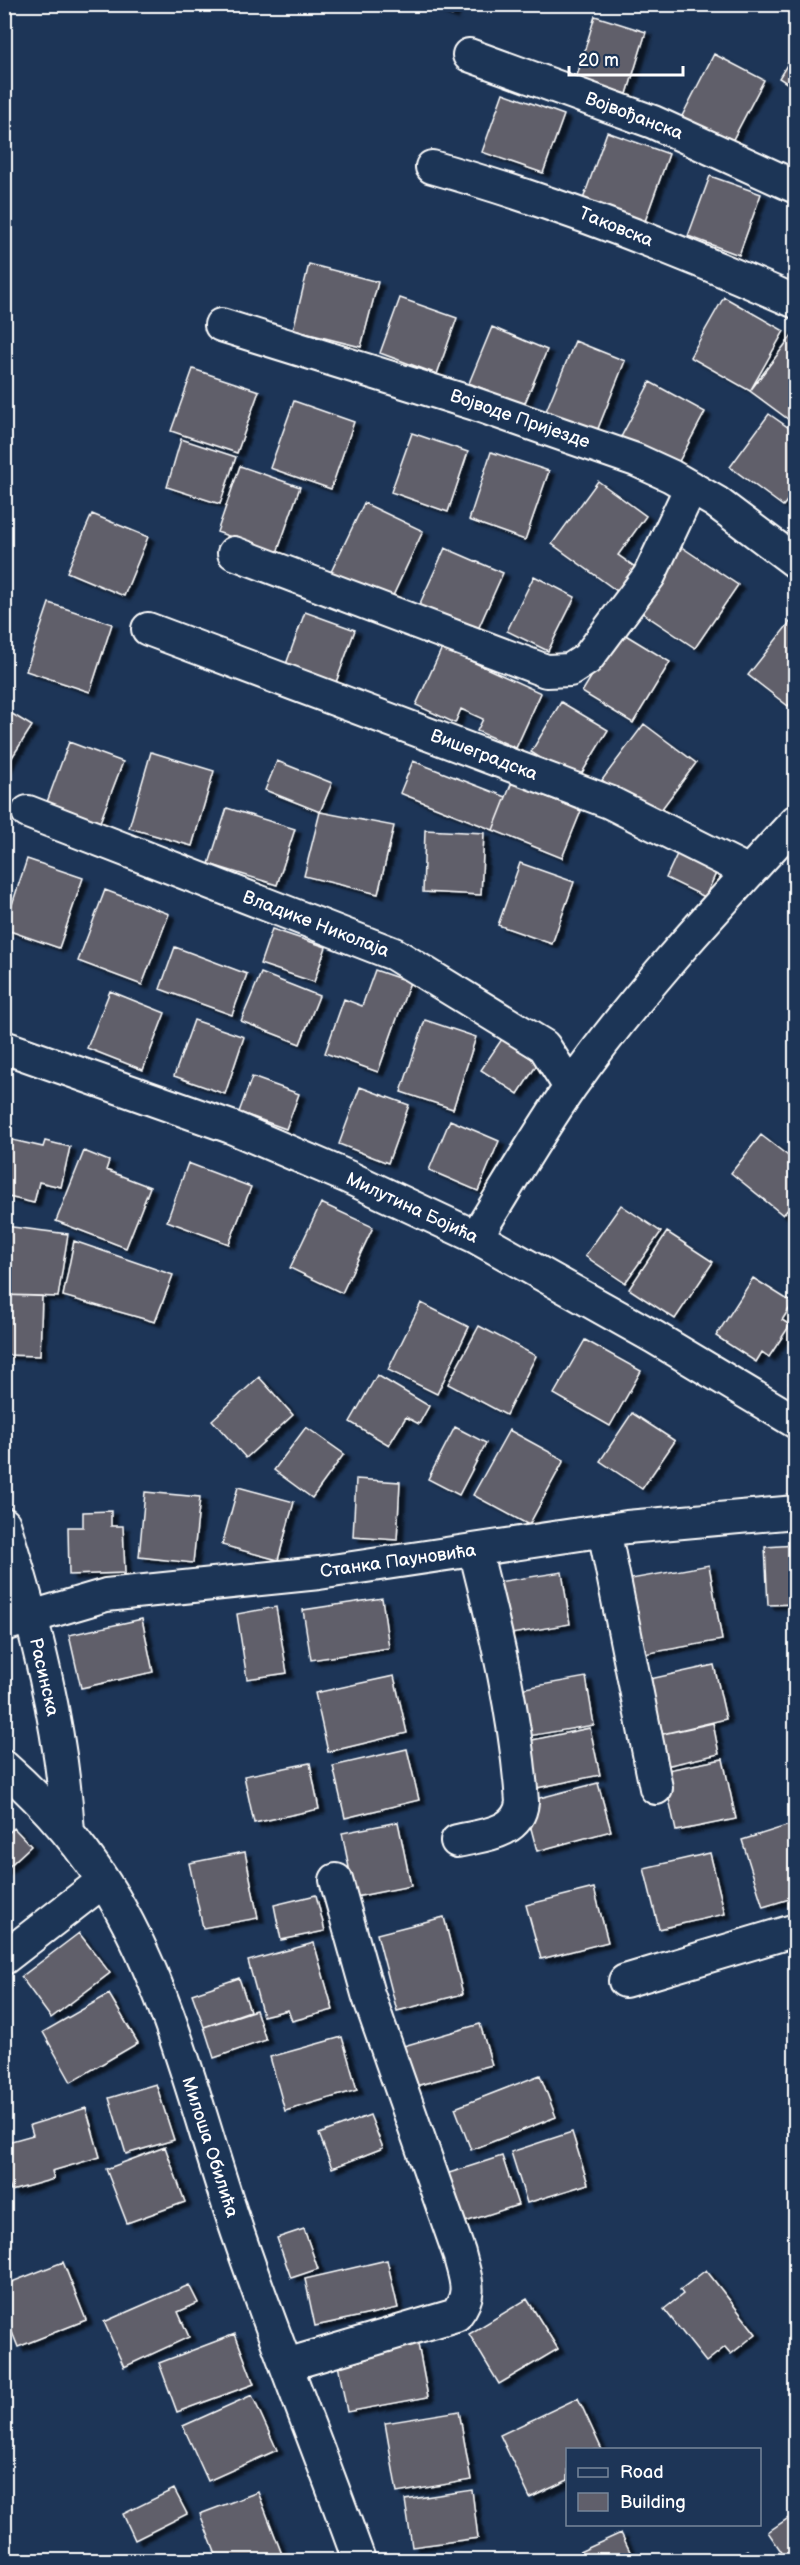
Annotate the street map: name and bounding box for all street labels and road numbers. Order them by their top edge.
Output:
street label: Војвођанска [582,88,686,144]
street label: Таковска [576,203,656,251]
street label: Војводе Пријезде [447,385,593,453]
street label: Вишеградска [428,725,541,785]
street label: Владике Николаја [240,886,393,962]
street label: Милутина Бојића [343,1168,482,1248]
street label: Станка Пауновића [319,1540,477,1582]
street label: Расинска [25,1636,63,1719]
street label: Милоша Обилића [177,2074,243,2220]

